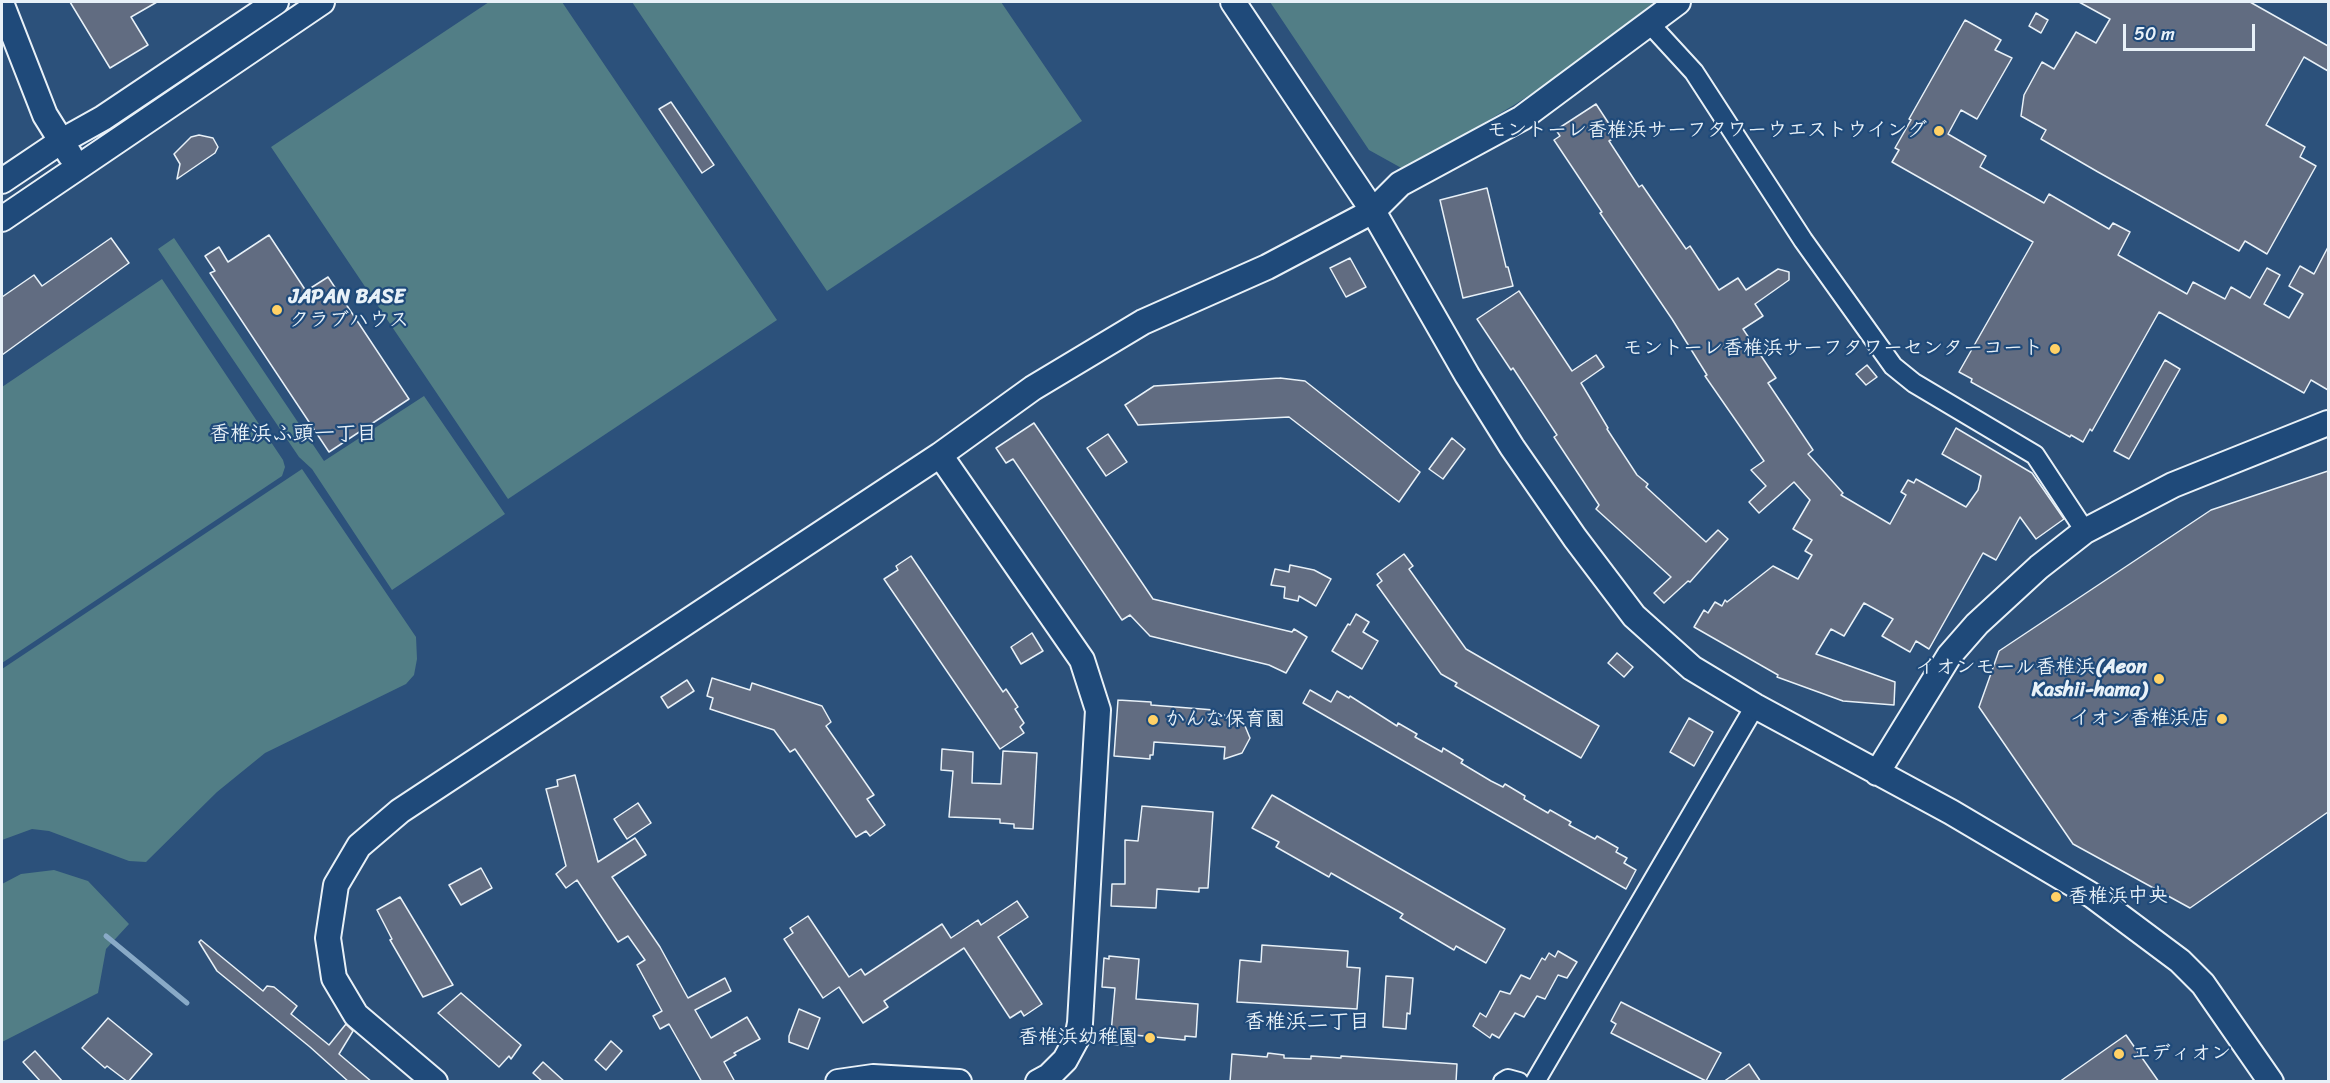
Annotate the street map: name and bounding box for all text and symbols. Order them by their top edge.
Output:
scale bar [2126,12,2258,50]
text: 50 m [2134,18,2175,50]
place label: モントーレ香椎浜サーフタワーウエストウイング [1487,119,1927,143]
marker: モントーレ香椎浜サーフタワーウエストウイング [1932,124,1946,138]
place label: JAPAN BASE クラブハウス [289,286,409,333]
marker: JAPAN BASE クラブハウス [270,303,284,317]
place label: モントーレ香椎浜サーフタワーセンターコート [1623,337,2043,361]
marker: モントーレ香椎浜サーフタワーセンターコート [2048,342,2062,356]
district label: 香椎浜ふ頭一丁目 [209,422,377,448]
place label: イオンモール香椎浜(Aeon Kashii-hama) [1916,656,2147,703]
marker: イオンモール香椎浜(Aeon Kashii-hama) [2152,672,2166,686]
place label: イオン香椎浜店 [2070,707,2210,731]
place label: かんな保育園 [1165,708,1285,732]
marker: イオン香椎浜店 [2215,712,2229,726]
marker: かんな保育園 [1146,713,1160,727]
place label: 香椎浜中央 [2068,885,2168,909]
marker: 香椎浜中央 [2049,890,2063,904]
district label: 香椎浜二丁目 [1244,1010,1370,1036]
place label: 香椎浜幼稚園 [1018,1026,1138,1050]
marker: 香椎浜幼稚園 [1143,1031,1157,1045]
place label: エディオン [2131,1042,2231,1066]
marker: エディオン [2112,1047,2126,1061]

